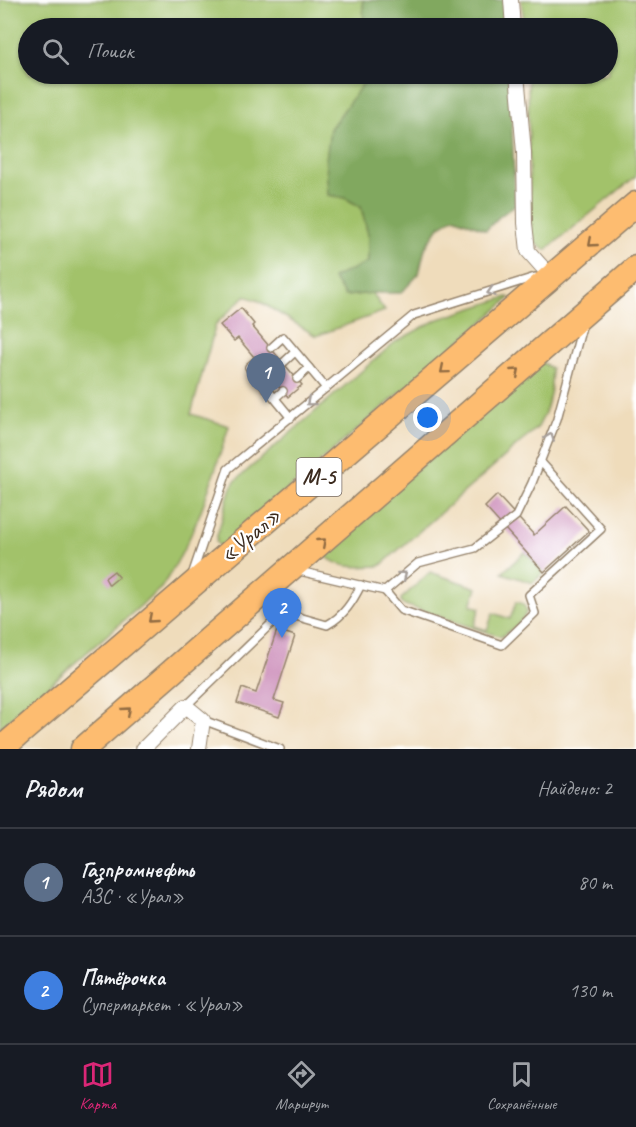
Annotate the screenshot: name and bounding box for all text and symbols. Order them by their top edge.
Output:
search box [18,18,618,84]
icon: search [39,35,72,68]
text: Поиск [87,37,133,65]
one-way arrow [588,236,599,247]
one-way arrow [486,285,497,297]
pin: 1 [246,354,286,403]
one-way arrow [440,363,451,374]
one-way arrow [509,368,520,379]
one-way arrow [306,395,317,406]
your location [413,403,442,432]
one-way arrow [542,432,555,443]
road number: М-5 [296,458,342,496]
street label: «Урал» [213,501,287,569]
one-way arrow [315,538,326,549]
one-way arrow [396,571,407,582]
pin: 2 [262,588,302,638]
one-way arrow [148,612,159,623]
one-way arrow [120,707,131,718]
text: Рядом [24,772,82,805]
text: Найдено: 2 [537,776,612,801]
text: Газпромнефть [81,856,194,884]
text: 1 [39,870,48,895]
text: 80 m [578,870,612,895]
text: АЗС · «Урал» [81,884,184,909]
text: Пятёрочка [81,964,165,992]
text: 2 [39,978,48,1003]
text: 130 m [569,978,612,1003]
text: Супермаркет · «Урал» [81,992,243,1017]
tab: Карта [80,1058,116,1114]
tab: Маршрут [275,1058,328,1114]
tab: Сохранённые [487,1058,556,1114]

